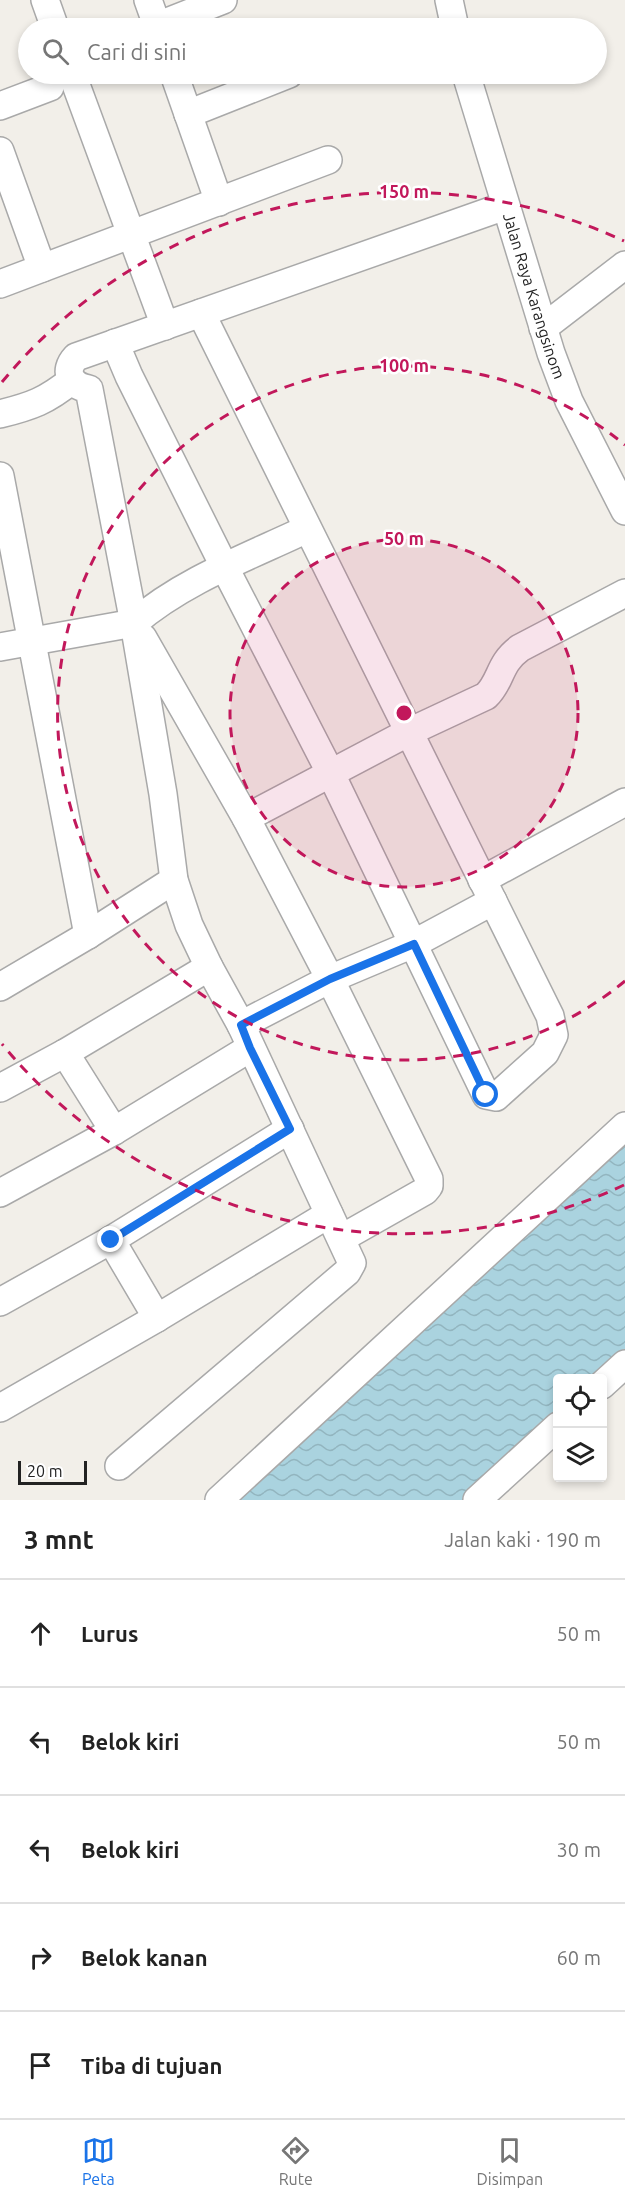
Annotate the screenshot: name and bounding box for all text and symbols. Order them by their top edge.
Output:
search box [18,18,607,84]
icon: search [39,35,72,68]
text: Cari di sini [87,39,187,64]
text: 150 m [379,181,429,201]
street label: Jalan Raya Karangsinom [500,211,569,381]
text: 100 m [379,355,429,375]
text: 50 m [384,528,424,548]
centre of rings [394,703,414,723]
route start [472,1081,498,1107]
route end [97,1226,123,1252]
map controls [553,1374,607,1482]
button: locate [553,1374,607,1428]
button: layers [553,1428,607,1482]
scale bar [18,1458,87,1486]
text: 20 m [27,1462,63,1480]
text: 3 mnt [24,1525,94,1554]
text: Jalan kaki · 190 m [444,1528,601,1551]
icon: ahead [24,1617,57,1650]
text: Lurus [81,1621,138,1646]
text: 50 m [557,1622,601,1645]
icon: left [24,1725,57,1758]
text: Belok kiri [81,1729,179,1754]
text: 50 m [557,1730,601,1753]
icon: left [24,1833,57,1866]
text: Belok kiri [81,1837,179,1862]
text: 30 m [557,1838,601,1861]
icon: right [24,1941,57,1974]
text: Belok kanan [81,1945,208,1970]
text: 60 m [557,1946,601,1969]
icon: arrive [24,2049,57,2082]
text: Tiba di tujuan [81,2053,222,2078]
tab: Peta [82,2134,115,2188]
tab: Rute [279,2134,313,2188]
tab: Disimpan [477,2134,543,2188]

